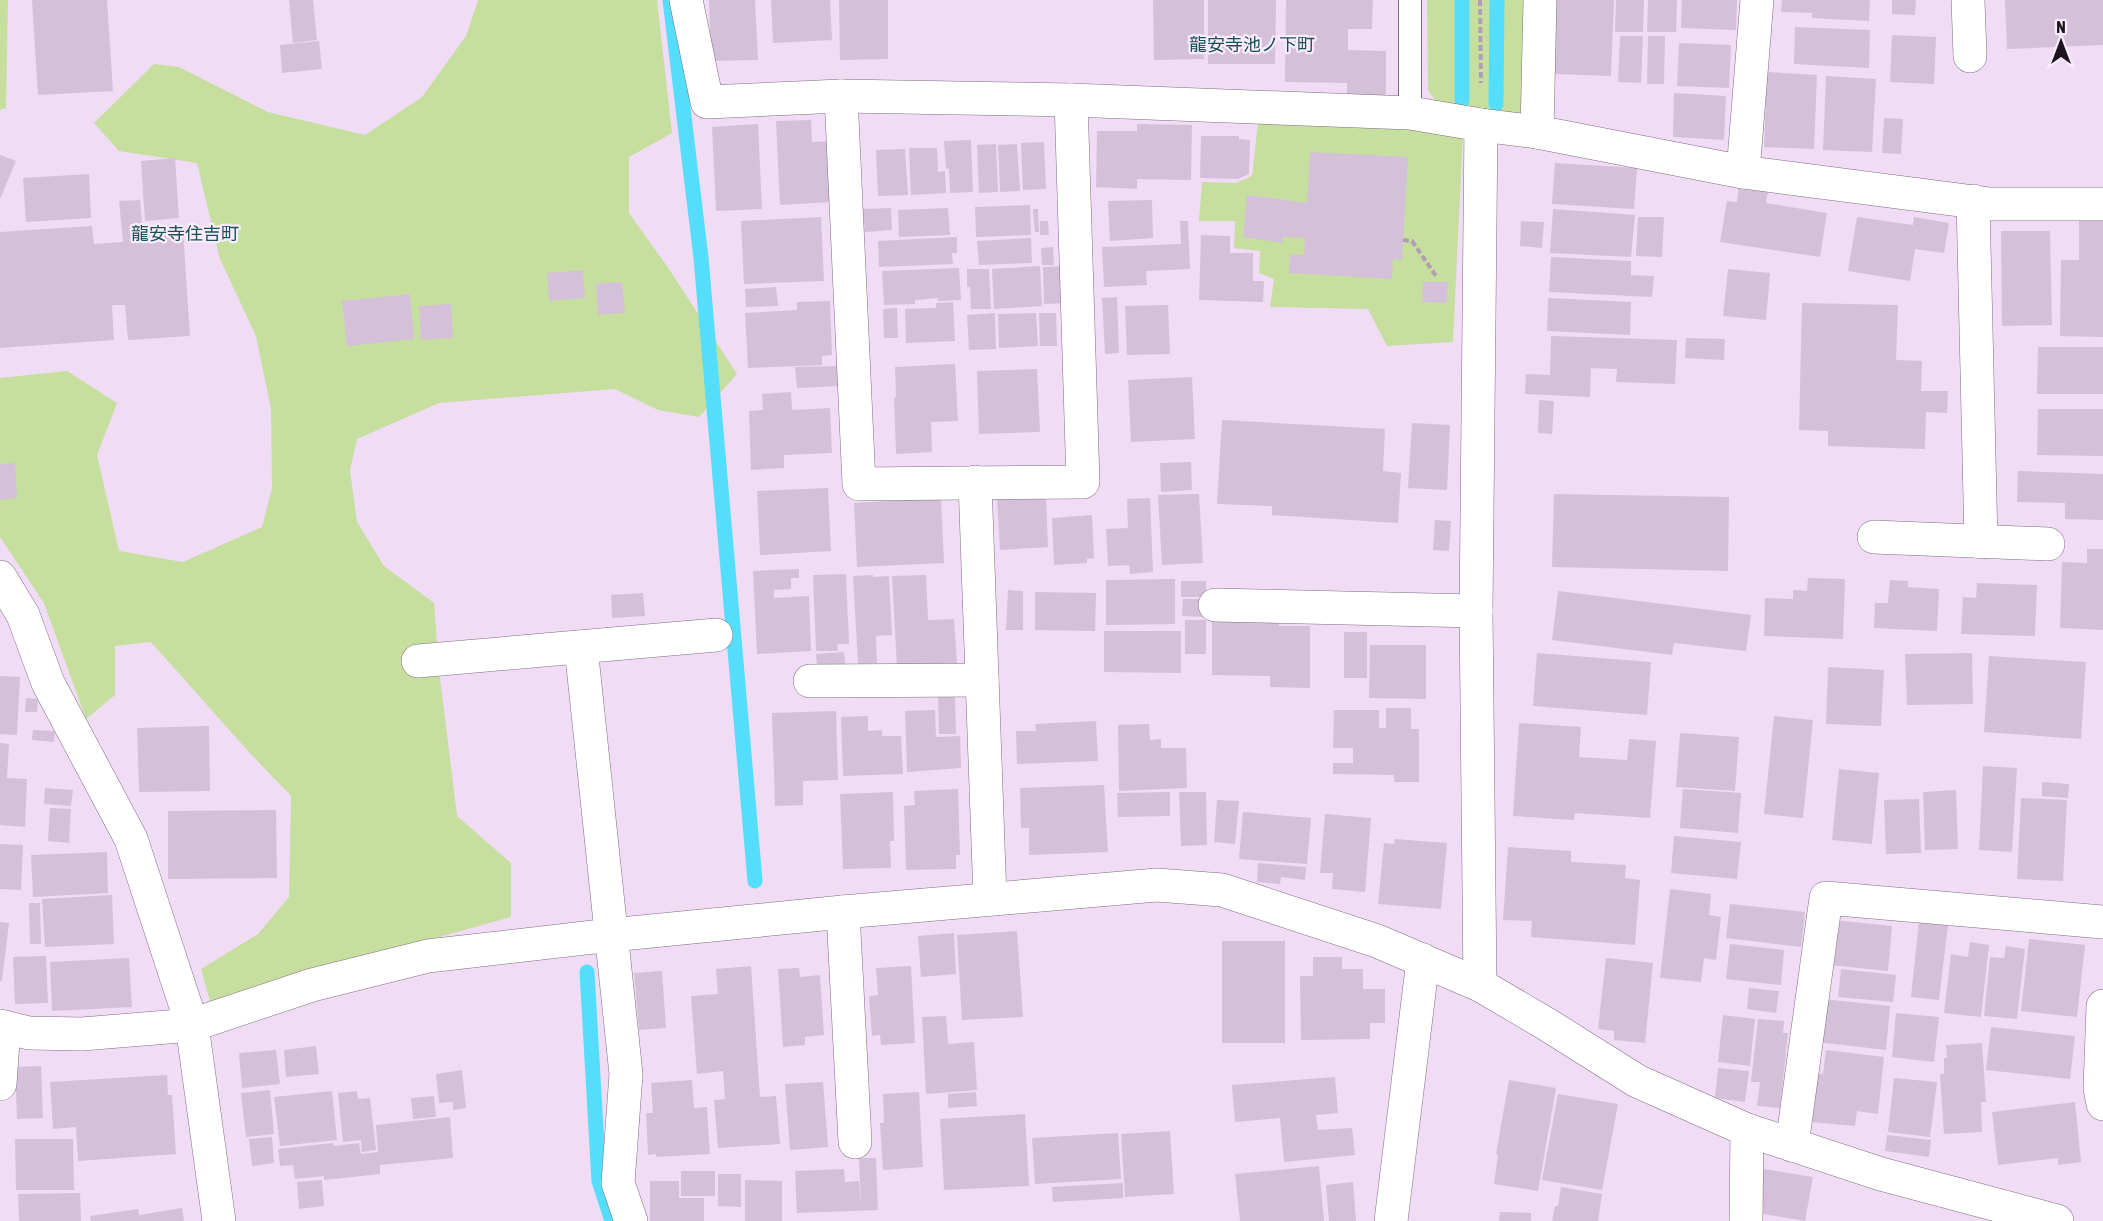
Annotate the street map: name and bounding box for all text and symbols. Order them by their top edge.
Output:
north arrow [2031,12,2091,72]
text: N [2056,18,2066,36]
district label: 龍安寺池ノ下町 [1189,34,1315,55]
district label: 龍安寺住吉町 [131,223,239,244]

